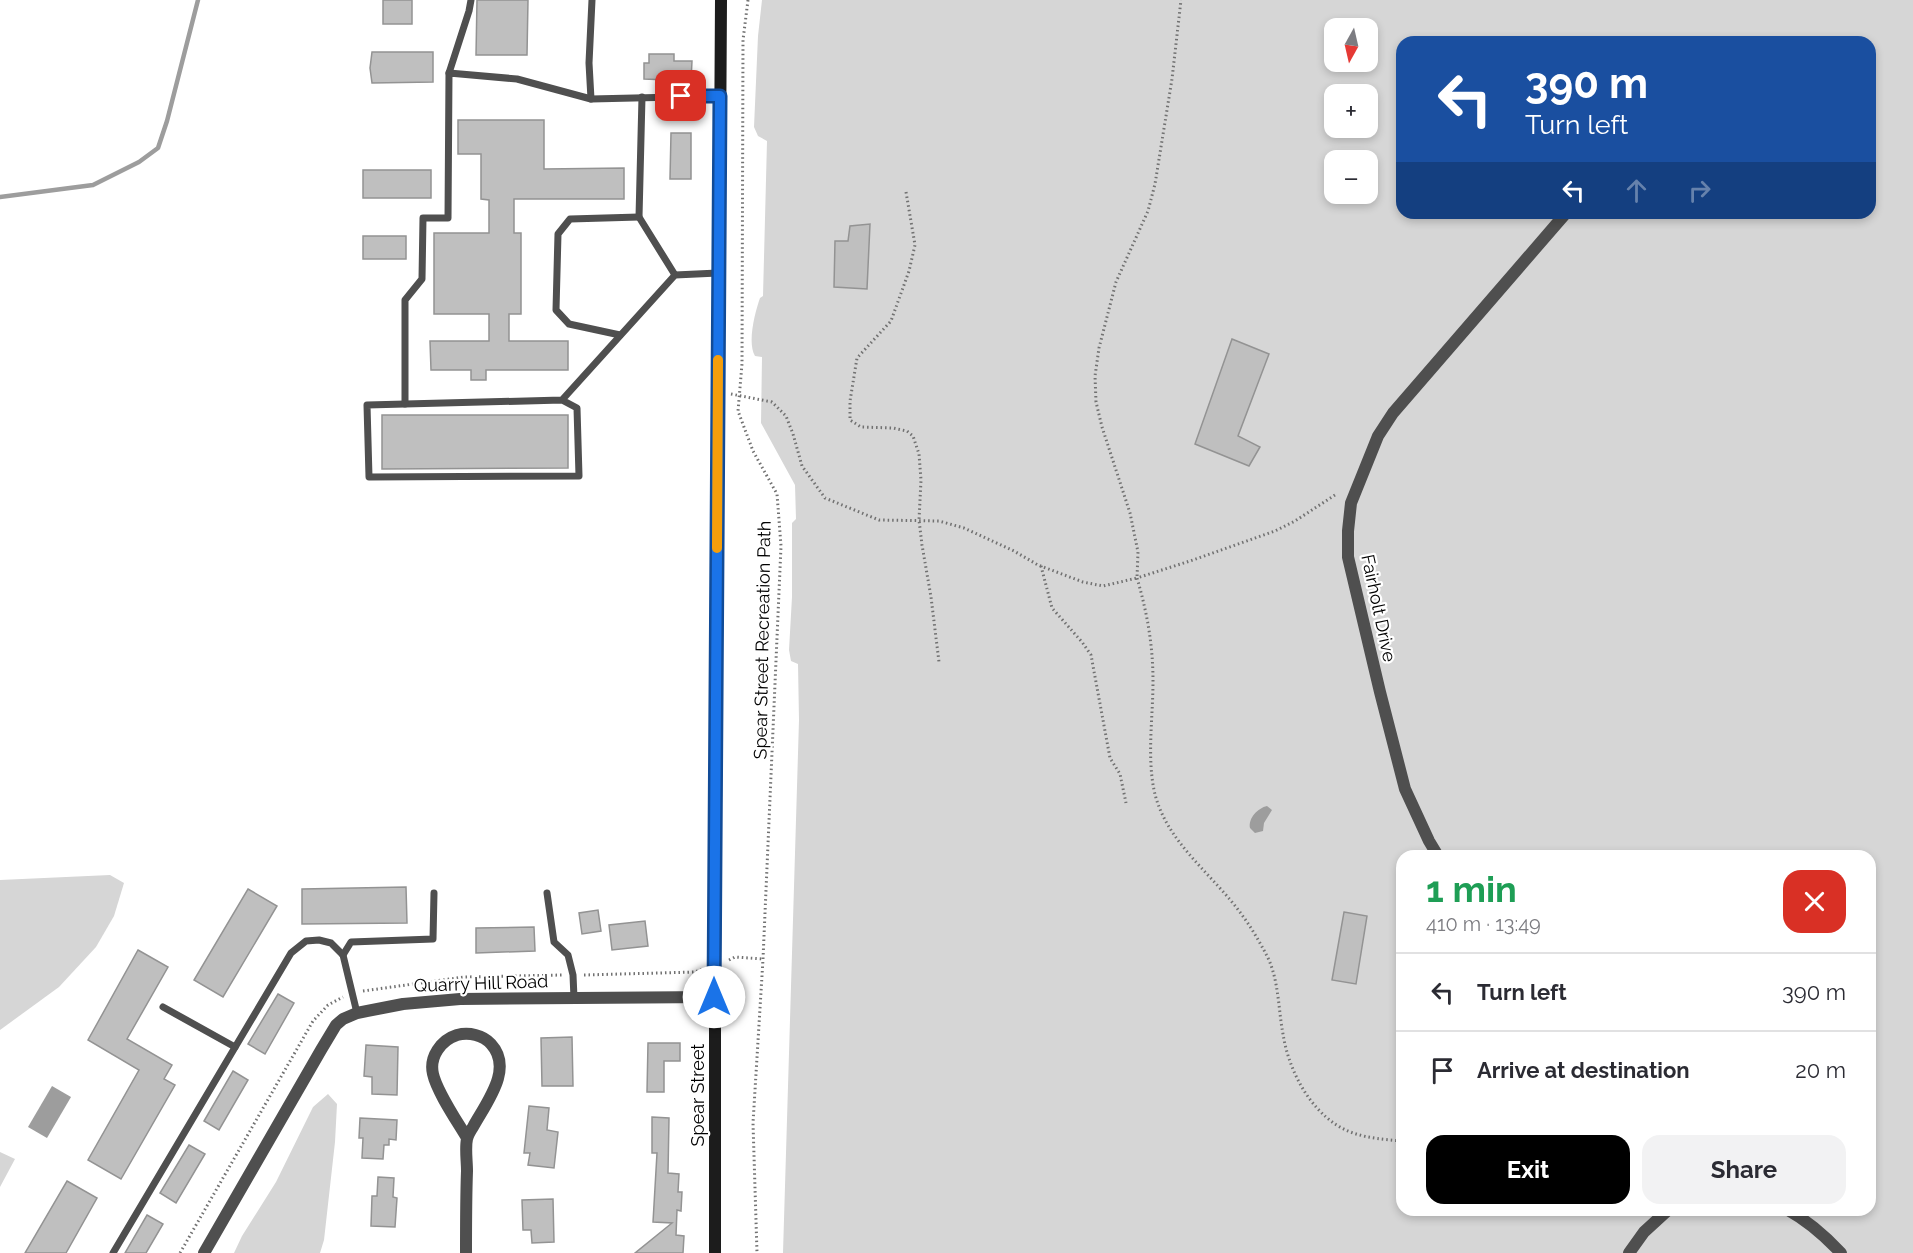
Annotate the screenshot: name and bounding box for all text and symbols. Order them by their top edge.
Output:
north arrow [1324,18,1378,72]
map controls [1324,18,1378,204]
text: 390 m [1525,59,1648,108]
icon: left [1426,60,1504,138]
pin [655,70,706,121]
icon: arrive [664,79,697,112]
button: + [1324,84,1378,138]
text: Turn left [1525,109,1628,140]
button: − [1324,150,1378,204]
icon: left [1557,174,1590,207]
icon: ahead [1620,174,1653,207]
icon: right [1683,174,1716,207]
street label: Spear Street Recreation Path [749,520,775,760]
street label: Fairholt Drive [1357,552,1401,664]
text: 1 min [1426,868,1517,910]
button: close [1783,870,1846,933]
text: 410 m · 13:49 [1426,912,1541,936]
position arrow [682,965,746,1029]
street label: Quarry Hill Road [413,970,549,996]
icon: left [1426,976,1459,1009]
text: Turn left [1477,979,1567,1005]
text: 390 m [1782,979,1846,1005]
street label: Spear Street [687,1044,708,1146]
icon: arrive [1426,1054,1459,1087]
text: Arrive at destination [1477,1057,1690,1083]
text: 20 m [1795,1057,1846,1083]
button: Exit [1426,1135,1630,1204]
button: Share [1642,1135,1846,1204]

